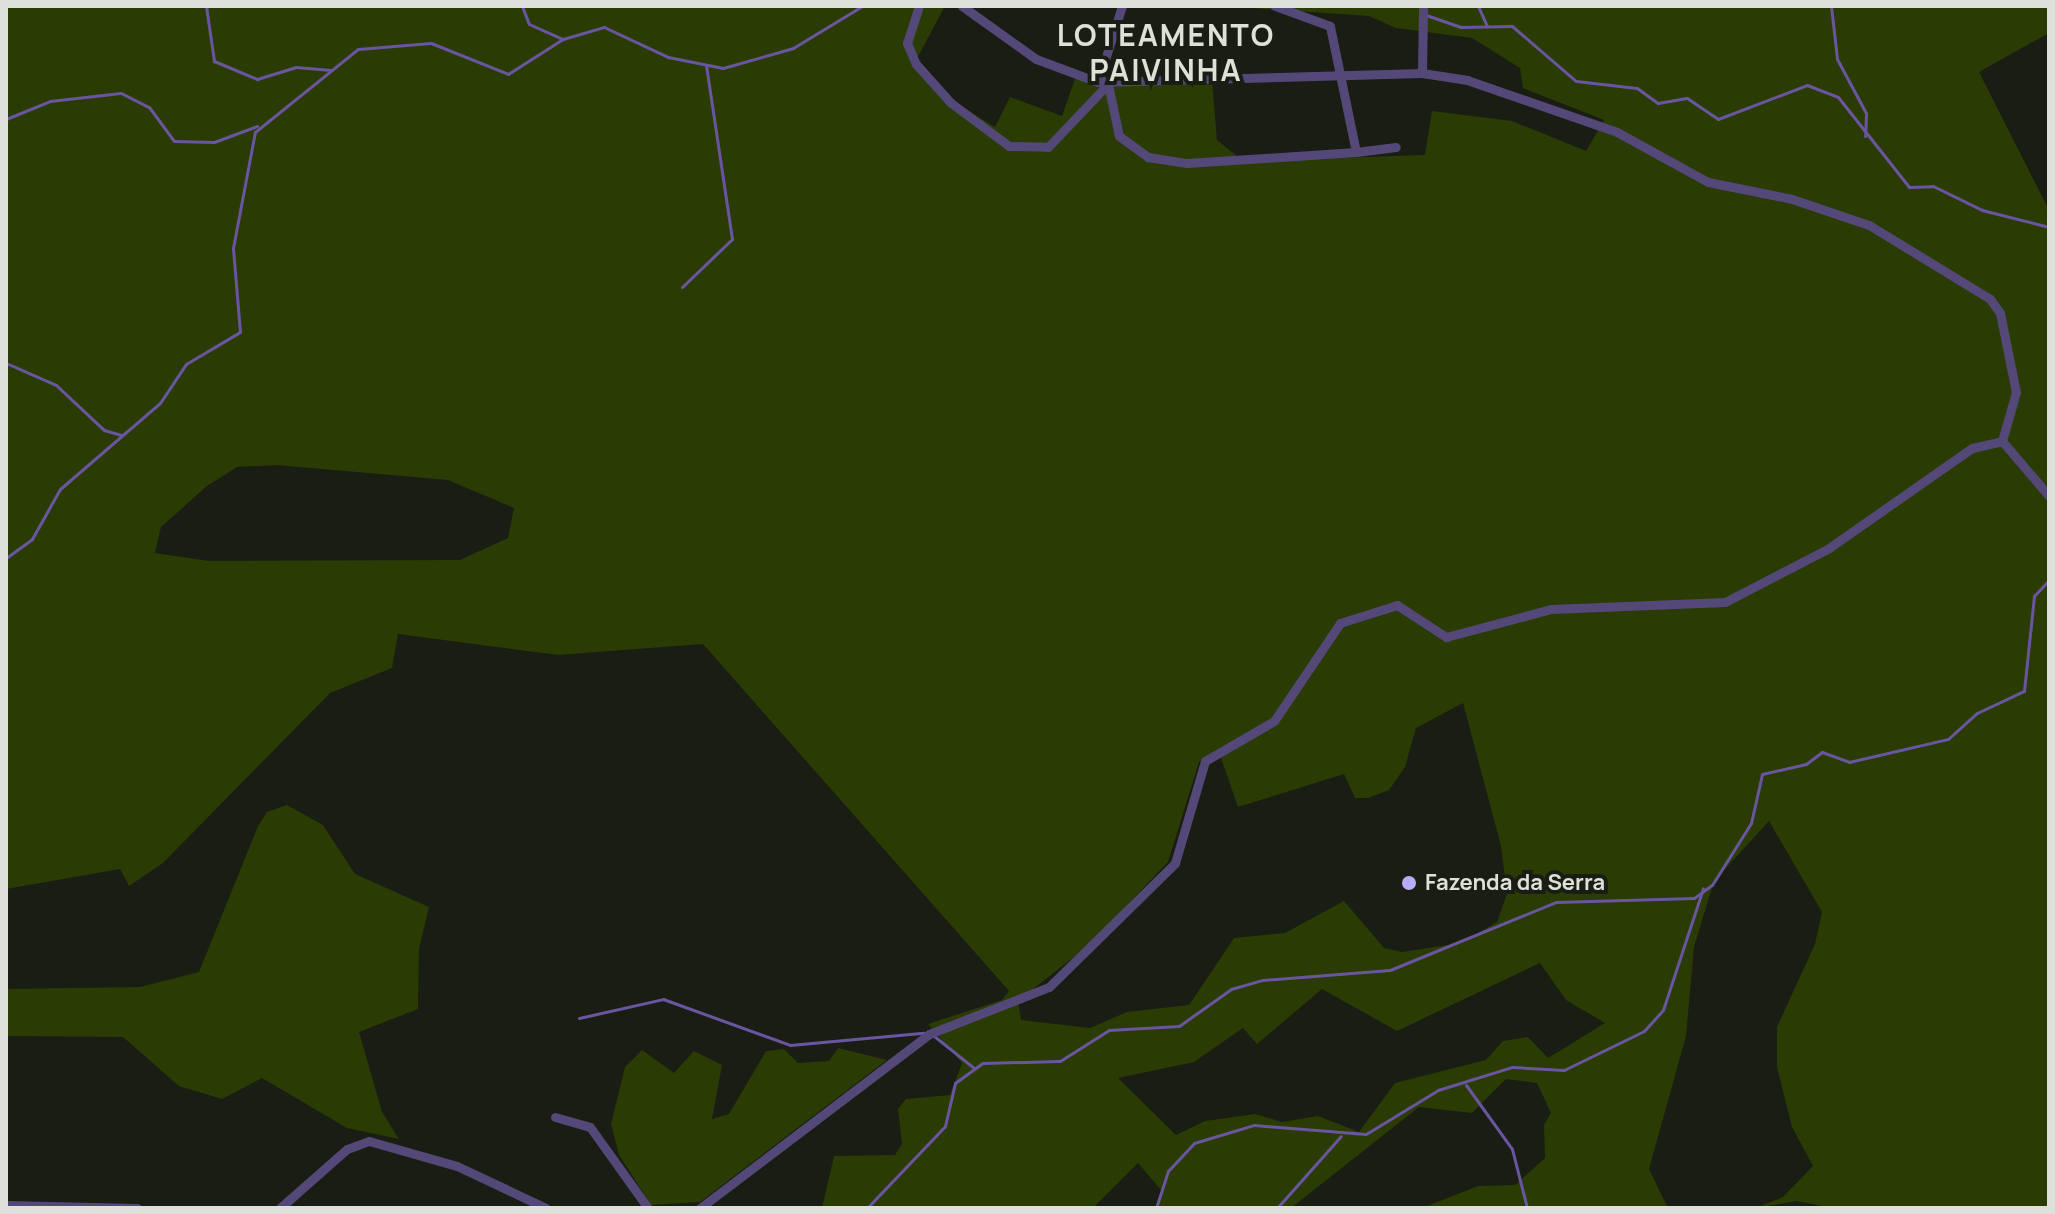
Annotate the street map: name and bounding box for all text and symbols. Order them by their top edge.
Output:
district label: LOTEAMENTO PAIVINHA [1057,17,1275,88]
place label: Fazenda da Serra [1425,870,1605,896]
marker: Fazenda da Serra [1400,874,1418,892]

